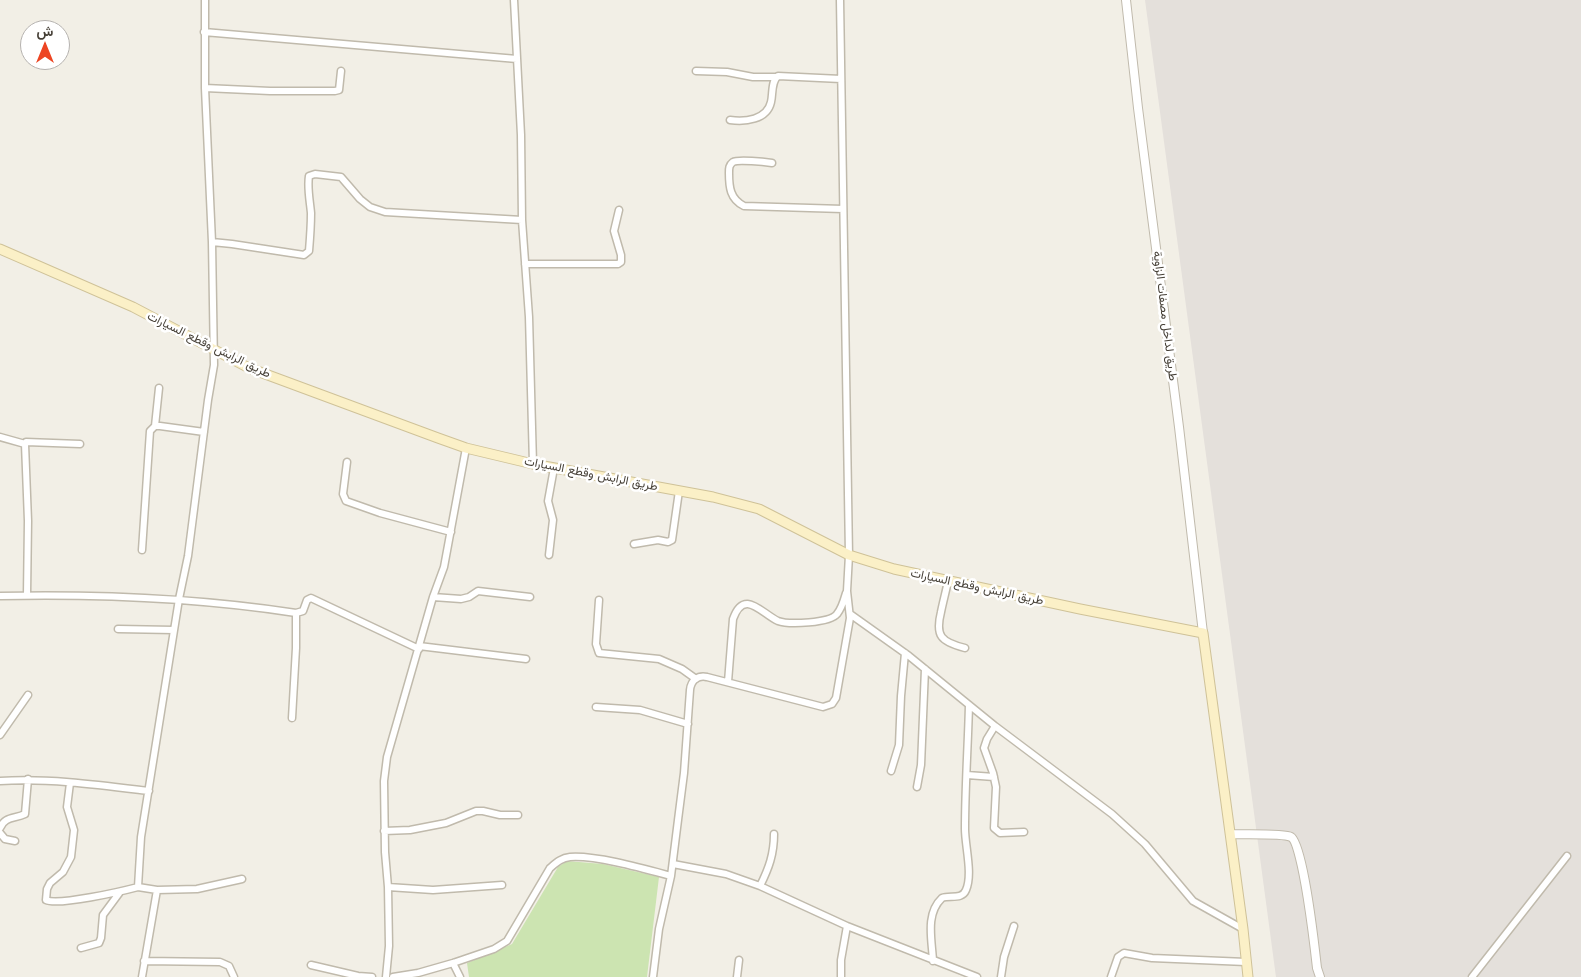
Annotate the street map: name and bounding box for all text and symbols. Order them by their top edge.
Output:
north arrow [20,20,70,70]
text: ش [37,23,53,39]
street label: طريق لداخل مصفات الزاوية [1150,250,1180,382]
street label: طريق الرابش وقطع السيارات [145,309,273,381]
street label: طريق الرابش وقطع السيارات [523,454,659,494]
street label: طريق الرابش وقطع السيارات [909,566,1045,608]

